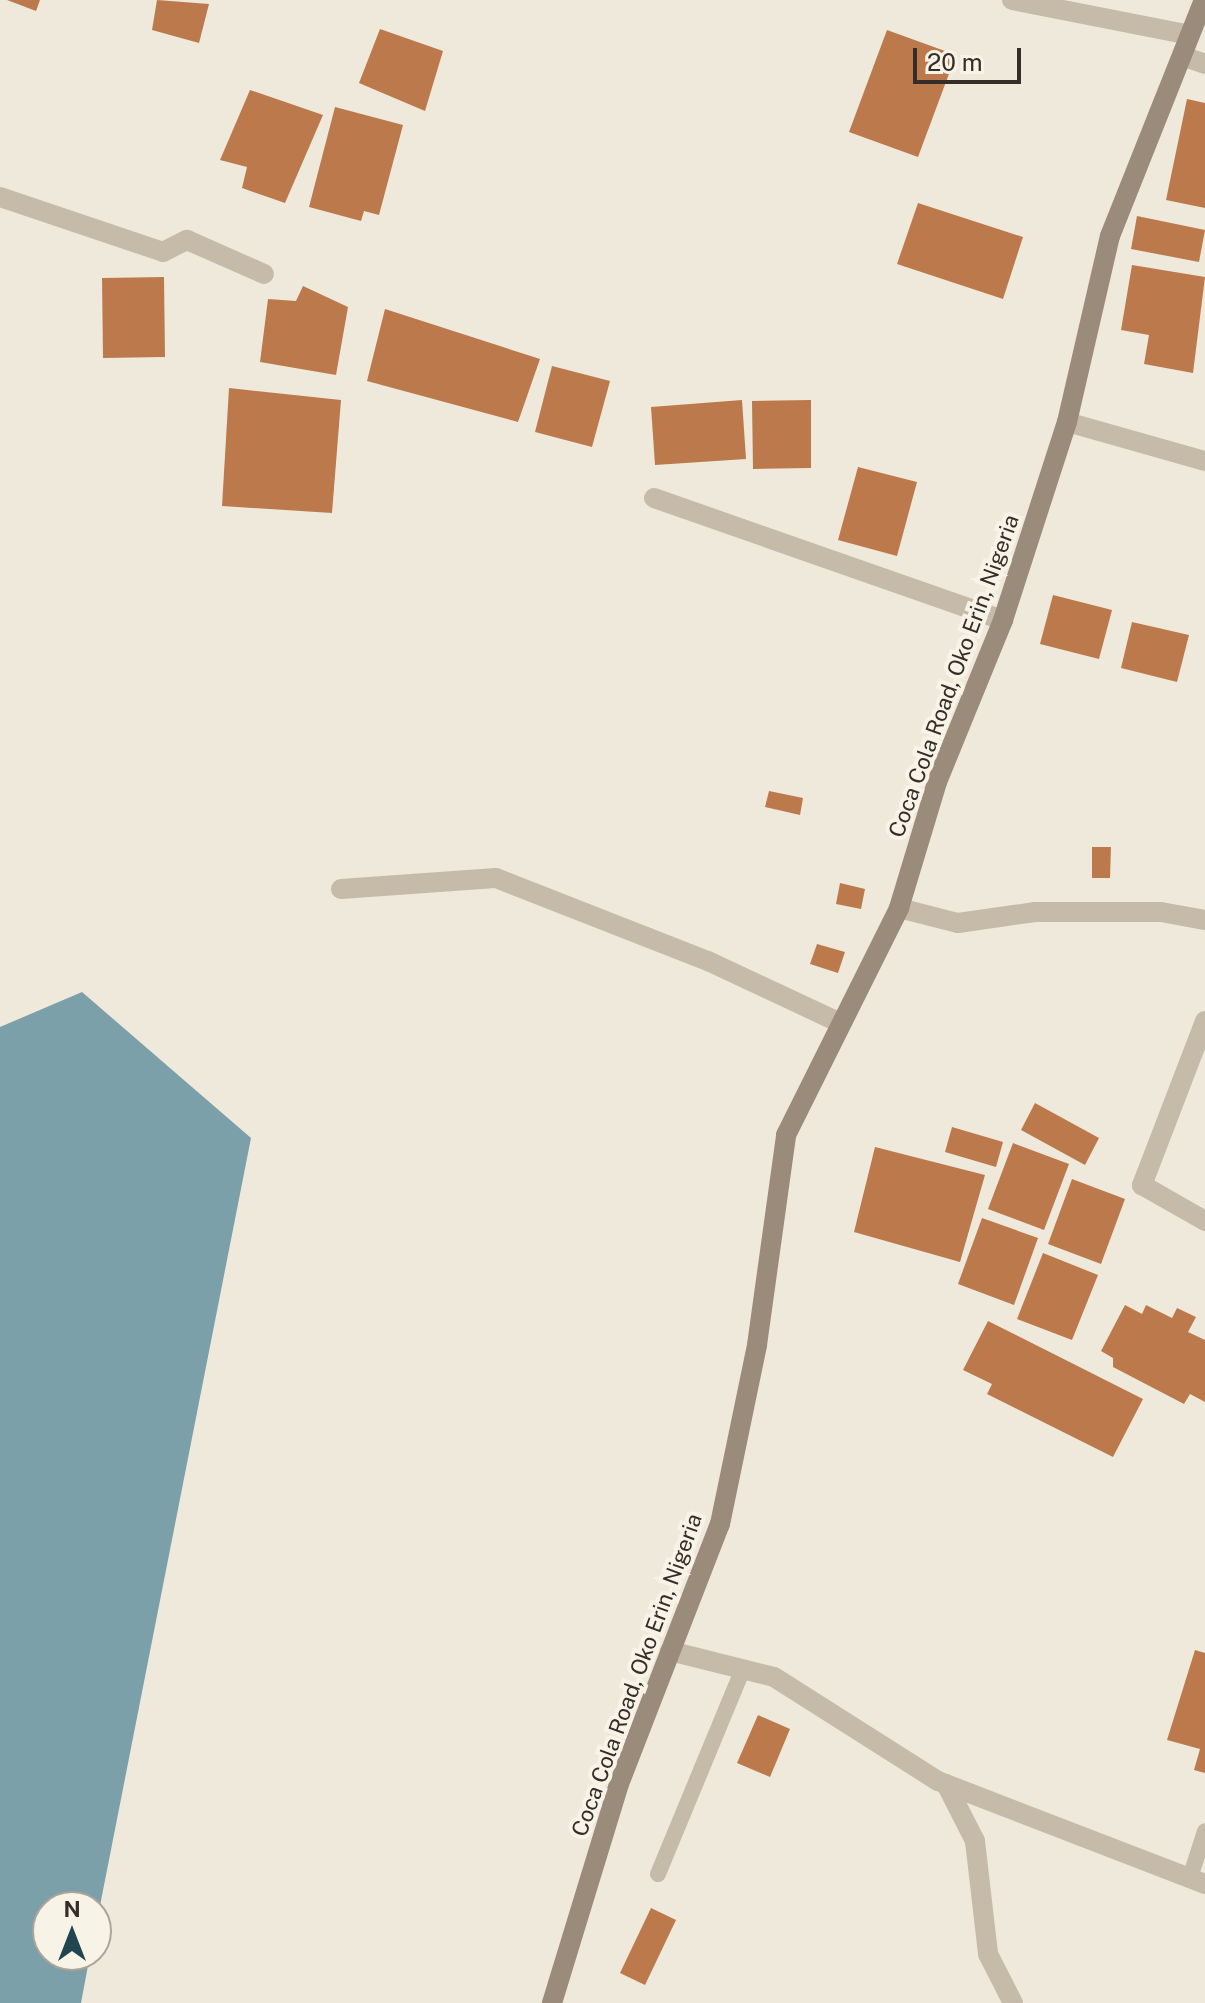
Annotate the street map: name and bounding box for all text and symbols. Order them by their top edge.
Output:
scale bar [917,32,1025,82]
text: 20 m [927,48,983,76]
street label: Coca Cola Road, Oko Erin, Nigeria [883,511,1025,841]
street label: Coca Cola Road, Oko Erin, Nigeria [566,1510,708,1840]
north arrow [32,1891,112,1971]
text: N [63,1896,81,1922]

